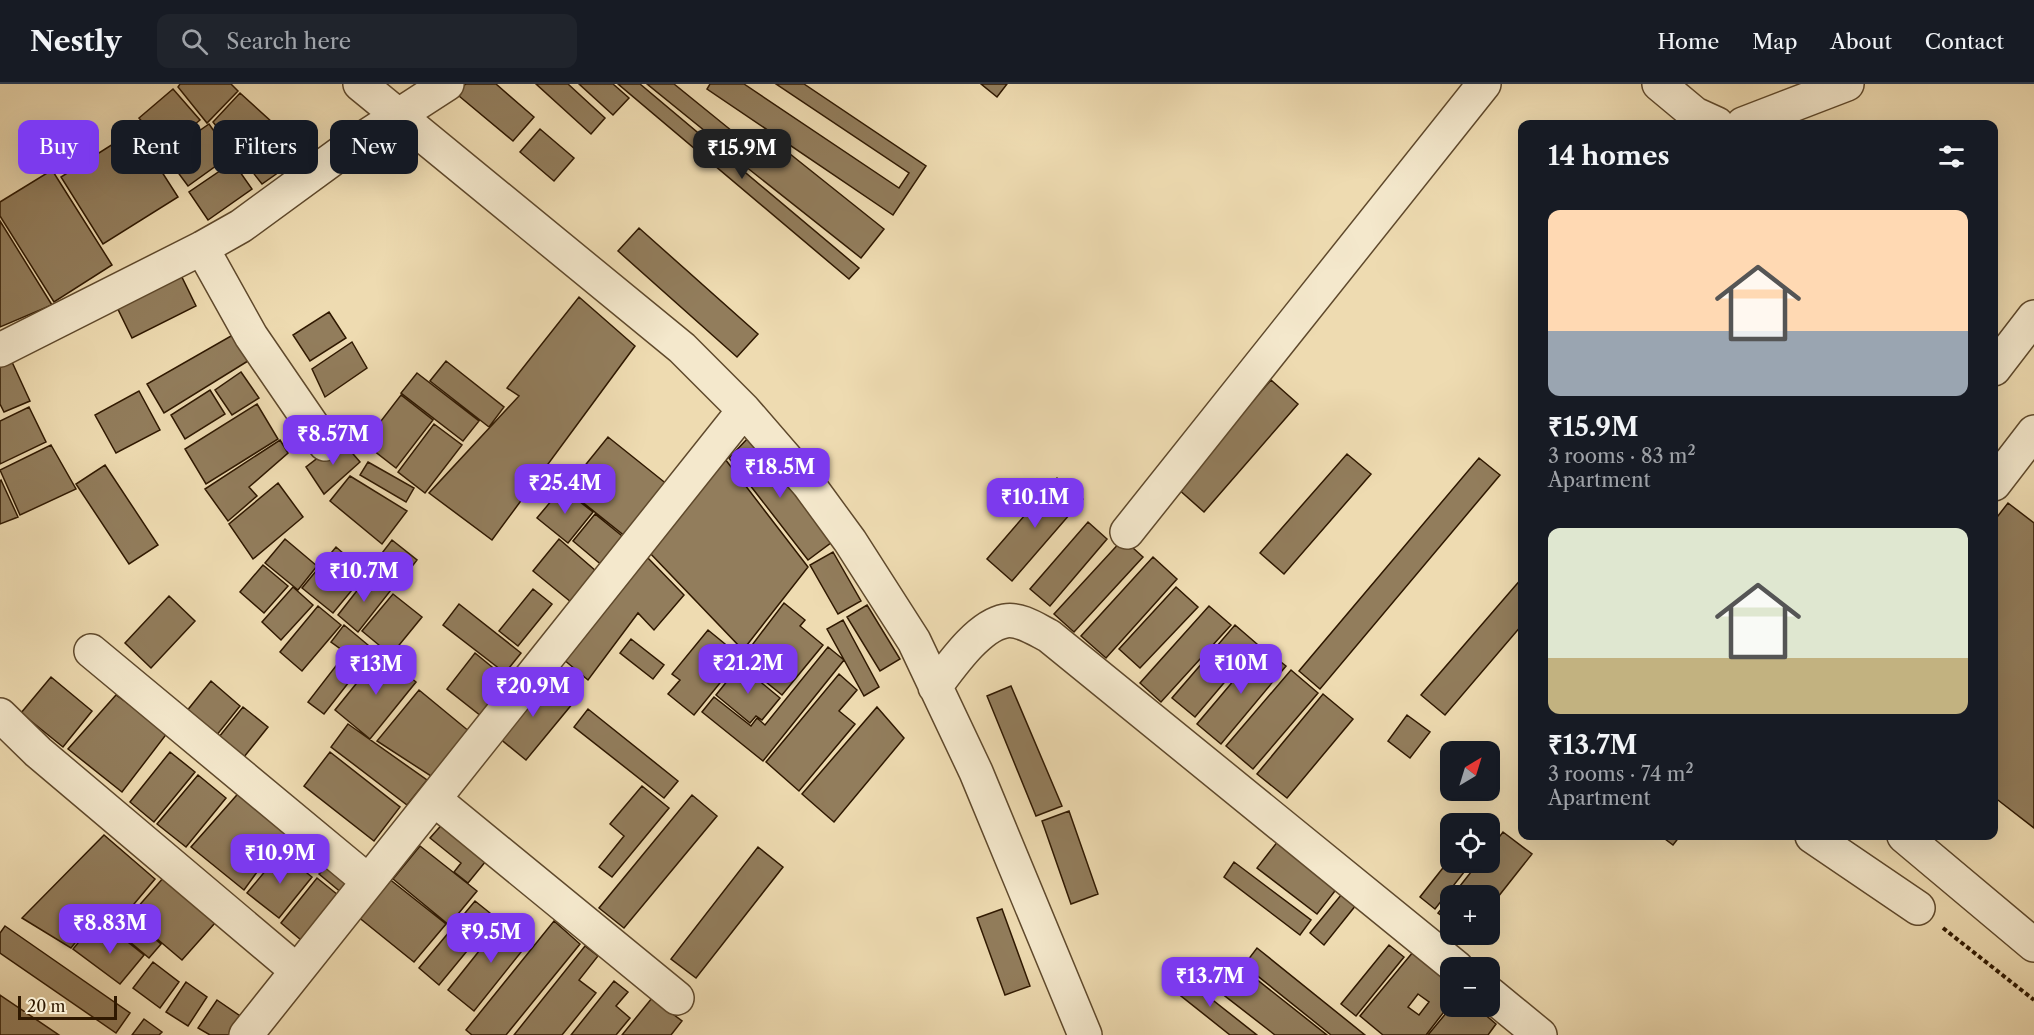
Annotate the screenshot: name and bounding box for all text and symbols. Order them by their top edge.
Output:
search box [157,14,577,68]
text: Nestly [30,24,121,58]
icon: search [178,25,211,58]
text: Search here [226,28,351,55]
text: Home [1658,29,1719,54]
text: Map [1752,29,1797,54]
text: About [1830,29,1892,54]
text: Contact [1925,29,2004,54]
chip: Buy [18,120,99,174]
chip: Rent [111,120,201,174]
chip: Filters [213,120,318,174]
chip: New [330,120,418,174]
pin: ₹15.9M [693,129,791,180]
text: ₹15.9M [707,136,777,160]
text: 14 homes [1548,140,1670,172]
icon: filters [1935,140,1968,173]
icon: home [1704,249,1812,357]
text: ₹15.9M [1548,411,1639,443]
pin: ₹8.57M [284,415,382,466]
text: ₹8.57M [297,422,369,446]
text: 3 rooms · 83 m² [1548,444,1696,468]
pin: ₹18.5M [731,448,829,499]
text: ₹18.5M [745,455,815,479]
pin: ₹25.4M [516,464,614,515]
text: Apartment [1548,468,1651,492]
text: ₹25.4M [529,471,601,495]
pin: ₹10.1M [986,478,1084,529]
text: ₹10.1M [1001,485,1069,509]
pin: ₹10.7M [315,552,413,603]
text: ₹10.7M [329,559,399,583]
icon: home [1704,567,1812,675]
pin: ₹21.2M [699,644,797,695]
pin: ₹10M [1205,644,1277,695]
pin: ₹13M [340,645,412,696]
text: ₹21.2M [713,651,783,675]
text: ₹10M [1214,651,1268,675]
text: ₹13M [350,652,402,676]
pin: ₹20.9M [484,667,582,718]
text: ₹20.9M [496,674,570,698]
text: ₹13.7M [1548,729,1637,761]
north arrow [1440,741,1500,801]
map controls [1440,741,1500,1017]
text: 3 rooms · 74 m² [1548,762,1694,786]
text: Apartment [1548,786,1651,810]
button: locate [1440,813,1500,873]
pin: ₹10.9M [231,834,329,885]
text: ₹10.9M [245,841,315,865]
button: + [1440,885,1500,945]
pin: ₹8.83M [61,904,159,955]
text: ₹8.83M [73,911,147,935]
pin: ₹9.5M [449,913,533,964]
text: ₹9.5M [461,920,521,944]
pin: ₹13.7M [1161,957,1259,1008]
button: − [1440,957,1500,1017]
text: ₹13.7M [1176,964,1244,988]
scale bar [18,993,117,1020]
text: 20 m [27,996,66,1016]

